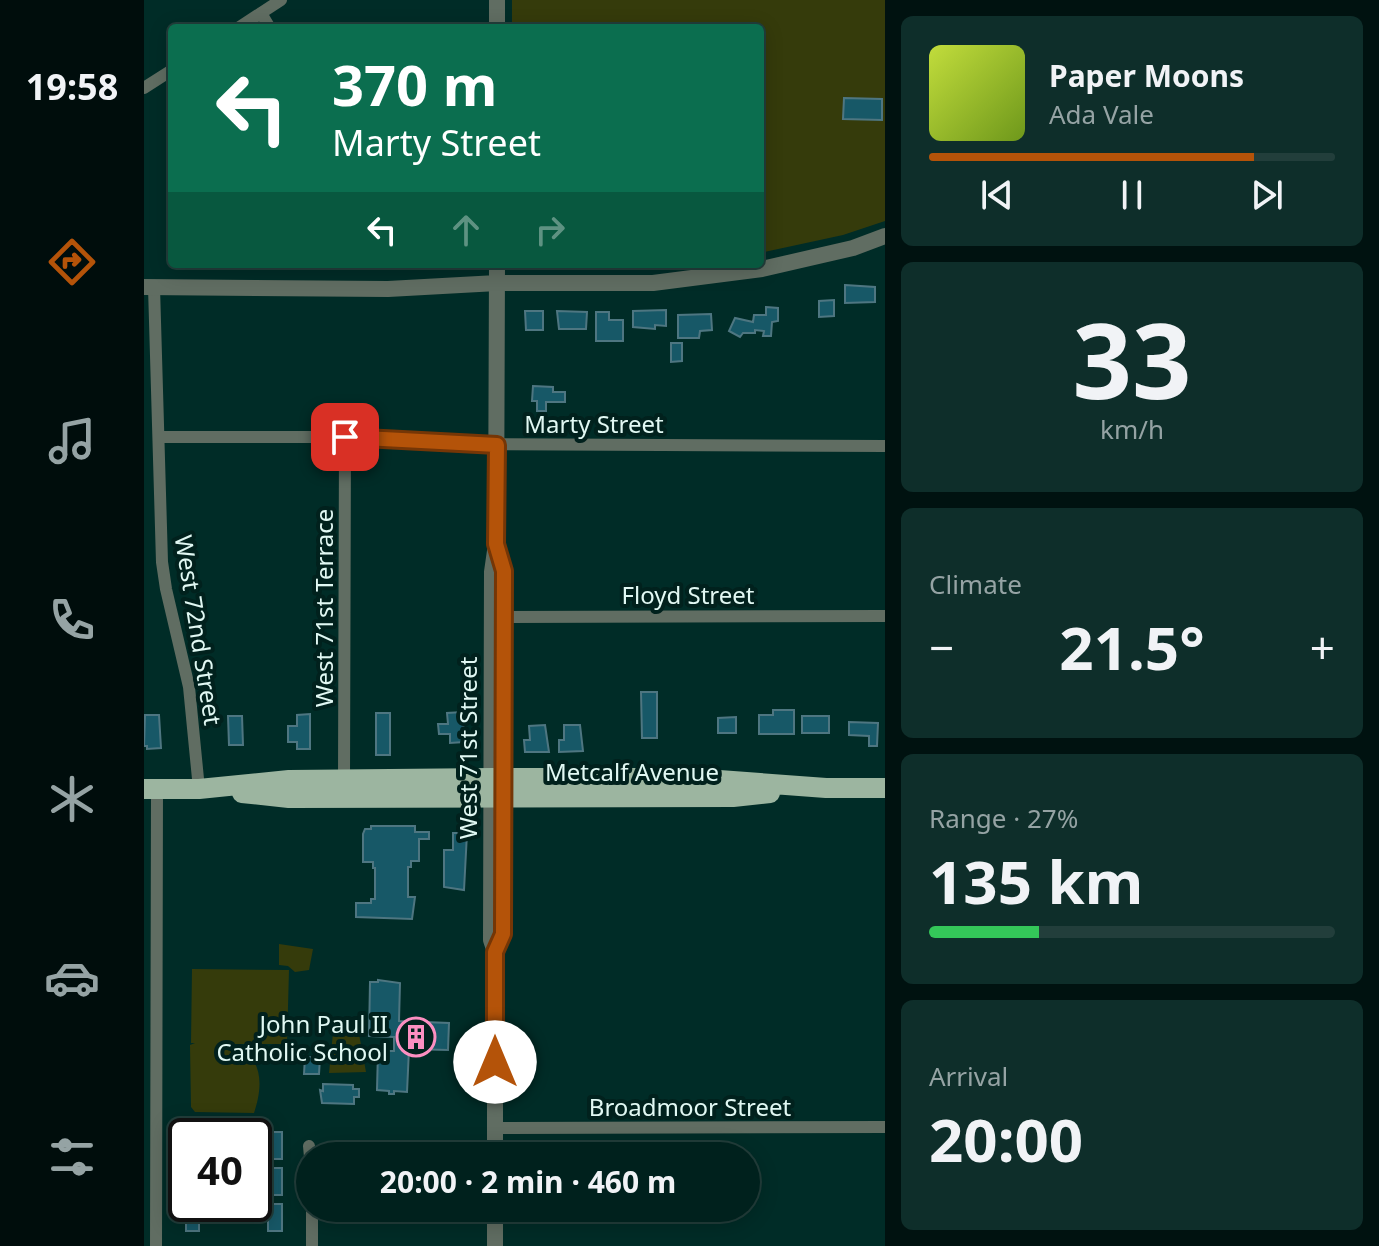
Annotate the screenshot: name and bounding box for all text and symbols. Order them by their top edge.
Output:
text: 370 m [332,46,497,122]
text: Paper Moons [1049,55,1244,96]
icon: left [200,56,304,160]
text: 19:58 [26,62,118,111]
text: Ada Vale [1049,96,1154,132]
text: Marty Street [332,118,541,167]
icon: previous [975,173,1019,217]
icon: pause [1110,173,1154,217]
icon: next [1245,173,1289,217]
icon: left [360,208,404,252]
icon: ahead [444,208,488,252]
icon: right [528,208,572,252]
icon: directions [44,234,100,290]
text: 33 [1073,288,1191,429]
pin [311,403,379,471]
street label: Marty Street [524,407,664,440]
text: km/h [1100,411,1164,447]
icon: music [44,413,100,469]
icon: arrive [323,415,367,459]
street label: West 71st Terrace [307,509,340,707]
street label: West 72nd Street [168,533,230,728]
text: Climate [929,566,1022,602]
street label: Floyd Street [622,578,755,611]
icon: phone [44,592,100,648]
text: 21.5° [1059,606,1205,688]
text: − [929,617,954,677]
text: + [1310,617,1335,677]
street label: West 71st Street [451,656,484,839]
street label: Metcalf Avenue [545,755,719,788]
icon: climate [44,771,100,827]
text: Range · 27% [929,800,1078,836]
text: 135 km [929,840,1143,922]
icon: car [44,950,100,1006]
place label: John Paul II Catholic School [216,1007,388,1068]
building icon: John Paul II Catholic School [395,1016,437,1058]
position arrow [453,1020,537,1104]
text: Arrival [929,1058,1008,1094]
street label: Broadmoor Street [589,1090,792,1123]
text: 20:00 [929,1098,1083,1180]
speed limit sign: 40 [168,1118,272,1222]
icon: filters [44,1129,100,1185]
text: 20:00 · 2 min · 460 m [380,1161,676,1202]

